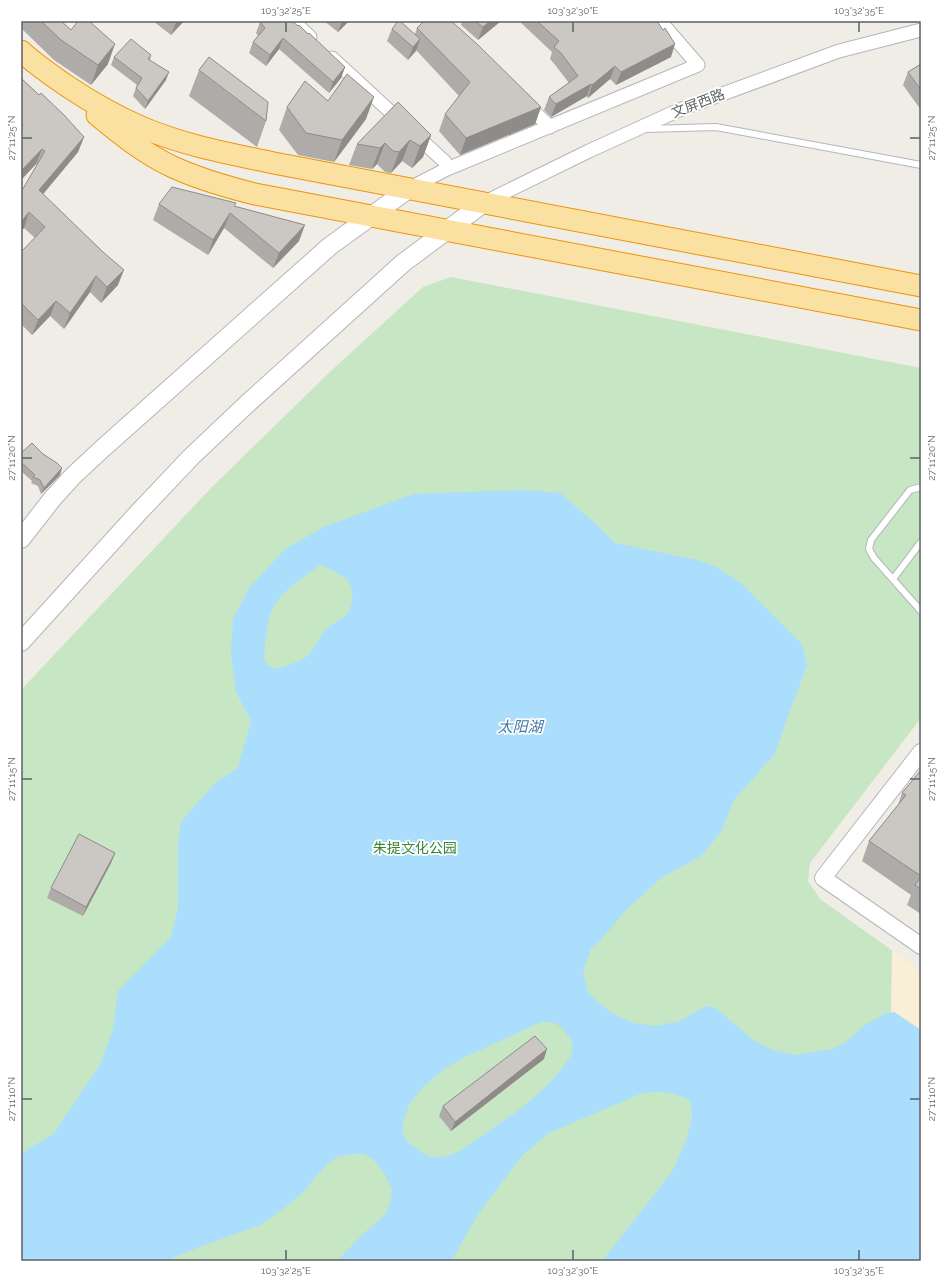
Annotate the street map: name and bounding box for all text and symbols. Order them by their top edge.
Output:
text: 103°32'25"E [261,5,311,16]
text: 103°32'30"E [548,5,598,16]
text: 103°32'35"E [834,5,884,16]
street label: 文屏西路 [669,85,727,121]
text: 27°11'25"N [6,116,17,160]
text: 27°11'25"N [926,116,937,160]
text: 27°11'20"N [6,435,17,481]
text: 27°11'20"N [926,435,937,481]
water label: 太阳湖 [497,718,544,736]
text: 27°11'15"N [6,757,17,801]
text: 27°11'15"N [926,757,937,801]
park label: 朱提文化公园 [373,840,457,856]
text: 27°11'10"N [6,1077,17,1121]
text: 27°11'10"N [926,1077,937,1121]
text: 103°32'25"E [261,1265,311,1276]
text: 103°32'30"E [548,1265,598,1276]
text: 103°32'35"E [834,1265,884,1276]

